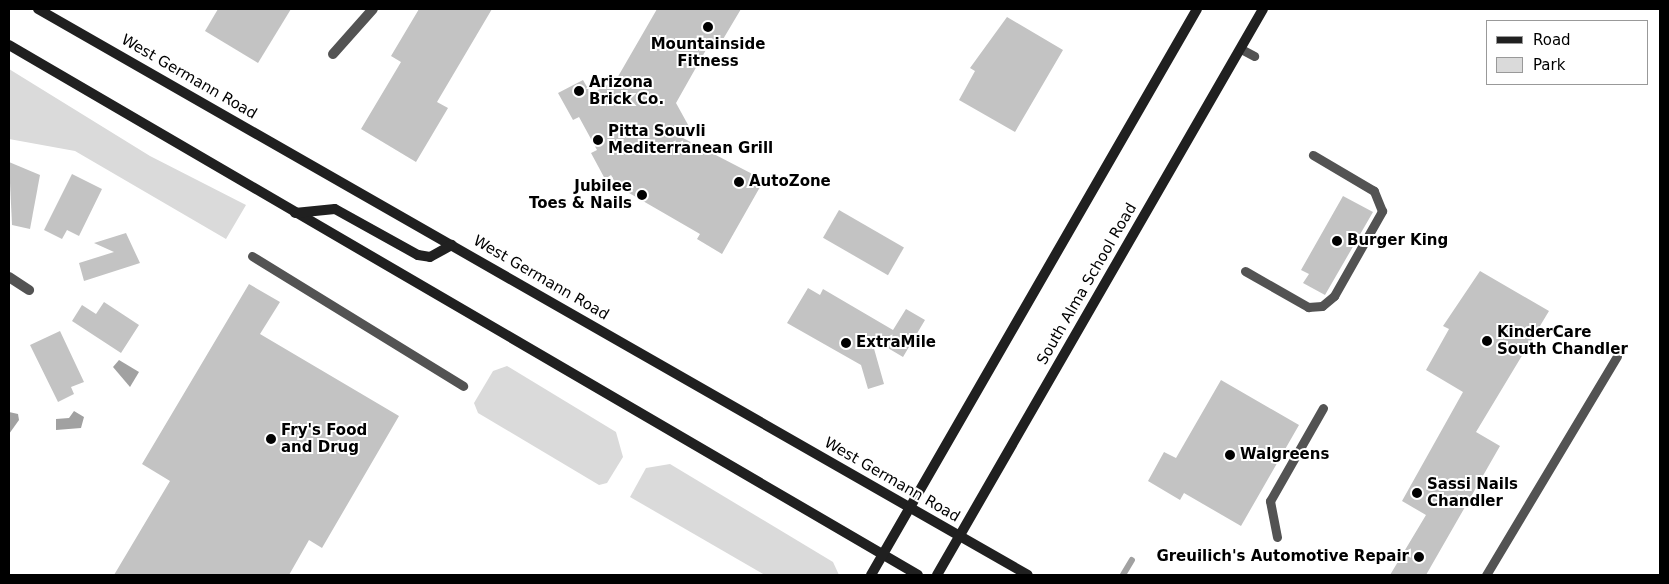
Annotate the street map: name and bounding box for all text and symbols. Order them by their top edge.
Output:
legend [1486,20,1649,85]
marker: Mountainside Fitness [702,21,714,33]
street label: West Germann Road [118,31,260,123]
text: Road [1533,31,1571,49]
place label: Mountainside Fitness [651,35,765,70]
text: Park [1533,56,1565,74]
place label: Arizona Brick Co. [589,73,664,108]
marker: Arizona Brick Co. [573,85,585,97]
place label: Pitta Souvli Mediterranean Grill [608,122,773,157]
marker: Pitta Souvli Mediterranean Grill [592,134,604,146]
place label: AutoZone [749,173,831,191]
marker: AutoZone [733,176,745,188]
place label: Jubilee Toes & Nails [529,177,632,212]
marker: Jubilee Toes & Nails [636,189,648,201]
street label: South Alma School Road [1033,200,1141,368]
street label: West Germann Road [470,232,612,324]
place label: Burger King [1347,232,1448,250]
marker: Burger King [1331,235,1343,247]
place label: KinderCare South Chandler [1497,323,1628,358]
place label: ExtraMile [856,334,936,352]
marker: KinderCare South Chandler [1481,335,1493,347]
marker: ExtraMile [840,337,852,349]
place label: Fry's Food and Drug [281,421,367,456]
marker: Fry's Food and Drug [265,433,277,445]
street label: West Germann Road [821,434,963,526]
place label: Walgreens [1240,446,1329,464]
marker: Walgreens [1224,449,1236,461]
place label: Sassi Nails Chandler [1427,475,1518,510]
marker: Sassi Nails Chandler [1411,487,1423,499]
place label: Greuilich's Automotive Repair [1156,548,1409,566]
marker: Greuilich's Automotive Repair [1413,551,1425,563]

